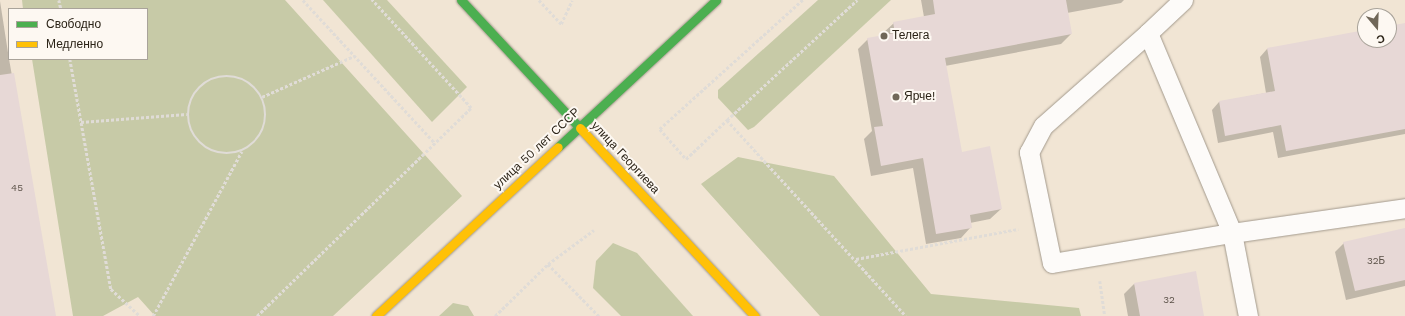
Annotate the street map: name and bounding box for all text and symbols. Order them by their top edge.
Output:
legend [8,8,148,60]
north arrow [1357,8,1397,48]
text: Свободно [46,17,101,31]
place label: Телега [892,29,929,43]
marker: Телега [879,31,889,41]
text: С [1375,31,1387,46]
text: Медленно [46,37,103,51]
place label: Ярче! [904,90,935,104]
marker: Ярче! [891,92,901,102]
street label: улица 50 лет СССР [491,105,583,193]
street label: улица Георгиева [588,119,662,197]
house number: 45 [11,182,23,194]
house number: 32Б [1367,255,1385,267]
house number: 32 [1163,294,1175,306]

